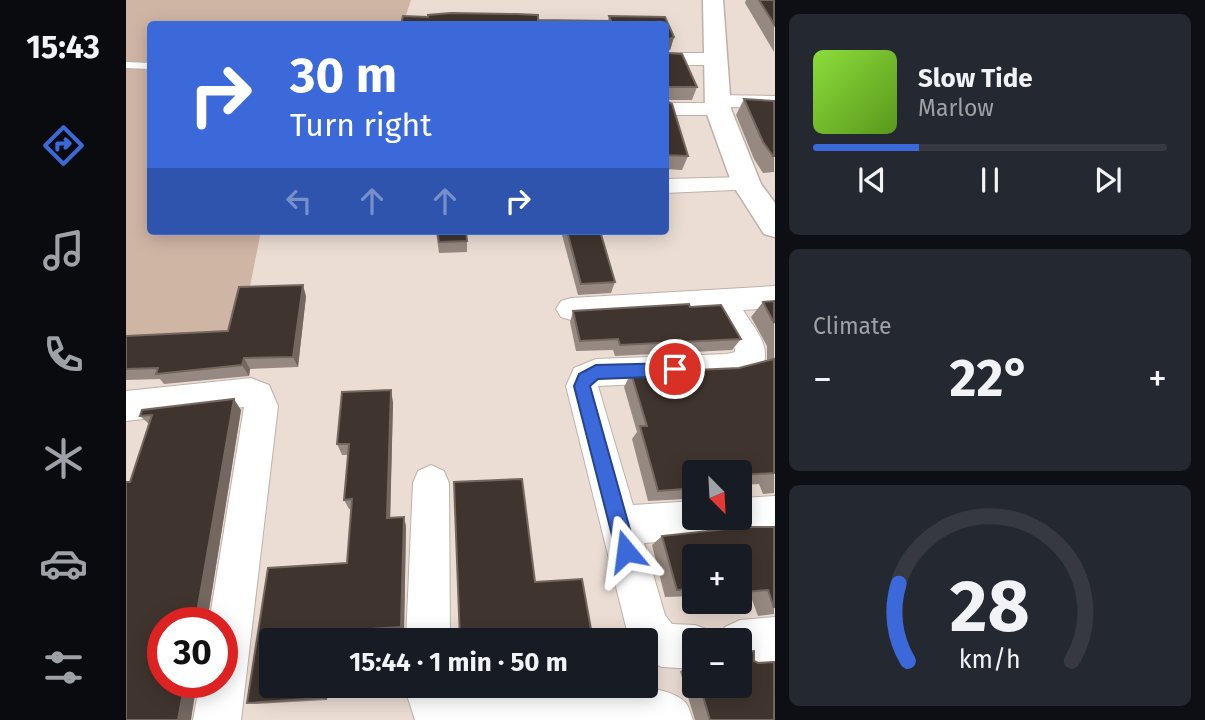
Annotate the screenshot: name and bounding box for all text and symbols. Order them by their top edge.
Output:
text: 15:43 [26,28,100,66]
text: 30 m [290,46,397,105]
icon: right [175,49,266,140]
text: Slow Tide [918,63,1033,94]
text: Marlow [918,94,994,122]
text: Turn right [290,106,432,144]
icon: directions [39,121,88,170]
icon: previous [853,161,891,199]
icon: pause [971,161,1009,199]
icon: next [1089,161,1127,199]
icon: left [280,182,318,220]
icon: ahead [353,182,391,220]
icon: ahead [426,182,464,220]
icon: right [499,182,537,220]
icon: music [39,226,88,275]
text: Climate [813,312,892,340]
icon: phone [39,330,88,379]
pin [645,339,705,399]
text: 22° [950,347,1030,410]
icon: arrive [656,350,694,388]
text: − [813,356,832,402]
text: + [1148,356,1167,402]
icon: climate [39,434,88,483]
north arrow [682,460,752,530]
map controls [682,460,752,698]
position arrow [589,514,663,588]
icon: car [39,539,88,588]
button: + [682,544,752,614]
text: 28 [950,564,1030,651]
speed limit sign: 30 [147,607,238,698]
button: − [682,628,752,698]
icon: filters [39,643,88,692]
text: km/h [959,645,1021,675]
text: 15:44 · 1 min · 50 m [349,647,568,678]

